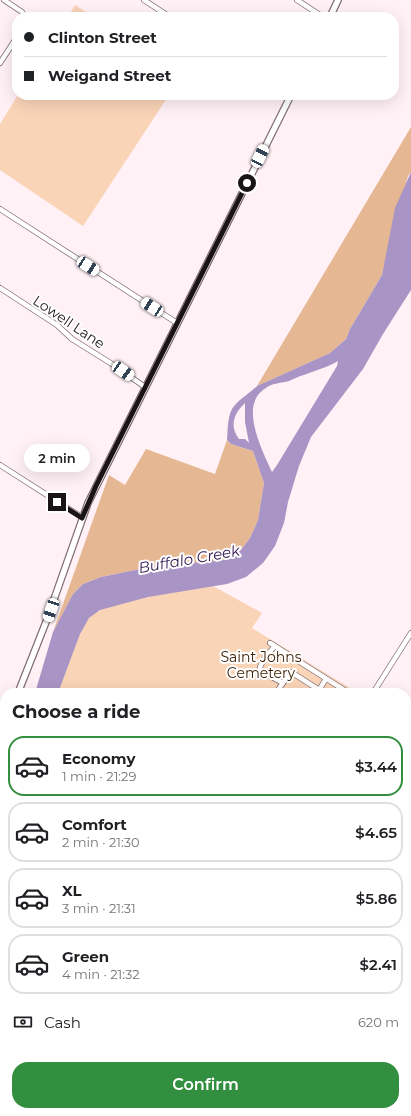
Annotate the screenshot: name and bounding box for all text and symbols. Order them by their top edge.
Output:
text: Clinton Street [48,28,157,47]
text: Weigand Street [48,66,171,85]
car [249,143,271,169]
route start [238,174,256,192]
car [75,254,101,278]
street label: Lowell Lane [30,291,108,353]
car [139,295,165,319]
car [110,359,136,383]
callout: 2 min [24,444,90,472]
text: 2 min [38,450,76,466]
route end [48,493,66,511]
water label: Buffalo Creek [137,541,242,577]
car [41,597,61,623]
park label: Saint Johns Cemetery [220,648,302,682]
text: Choose a ride [12,701,140,723]
icon: car [14,748,50,784]
text: Economy [62,749,135,768]
text: $3.44 [355,757,397,776]
text: 1 min · 21:29 [62,768,136,784]
icon: car [14,814,50,850]
text: Comfort [62,815,127,834]
text: $4.65 [355,823,397,842]
text: 2 min · 21:30 [62,834,140,850]
icon: car [14,880,50,916]
text: XL [62,881,81,900]
text: $5.86 [356,889,397,908]
text: 3 min · 21:31 [62,900,136,916]
icon: car [14,946,50,982]
text: Green [62,947,109,966]
text: $2.41 [360,955,397,974]
text: 4 min · 21:32 [62,966,140,982]
icon: cash [12,1011,34,1033]
text: Cash [44,1013,81,1032]
text: 620 m [358,1014,399,1030]
button: Confirm [12,1062,399,1108]

